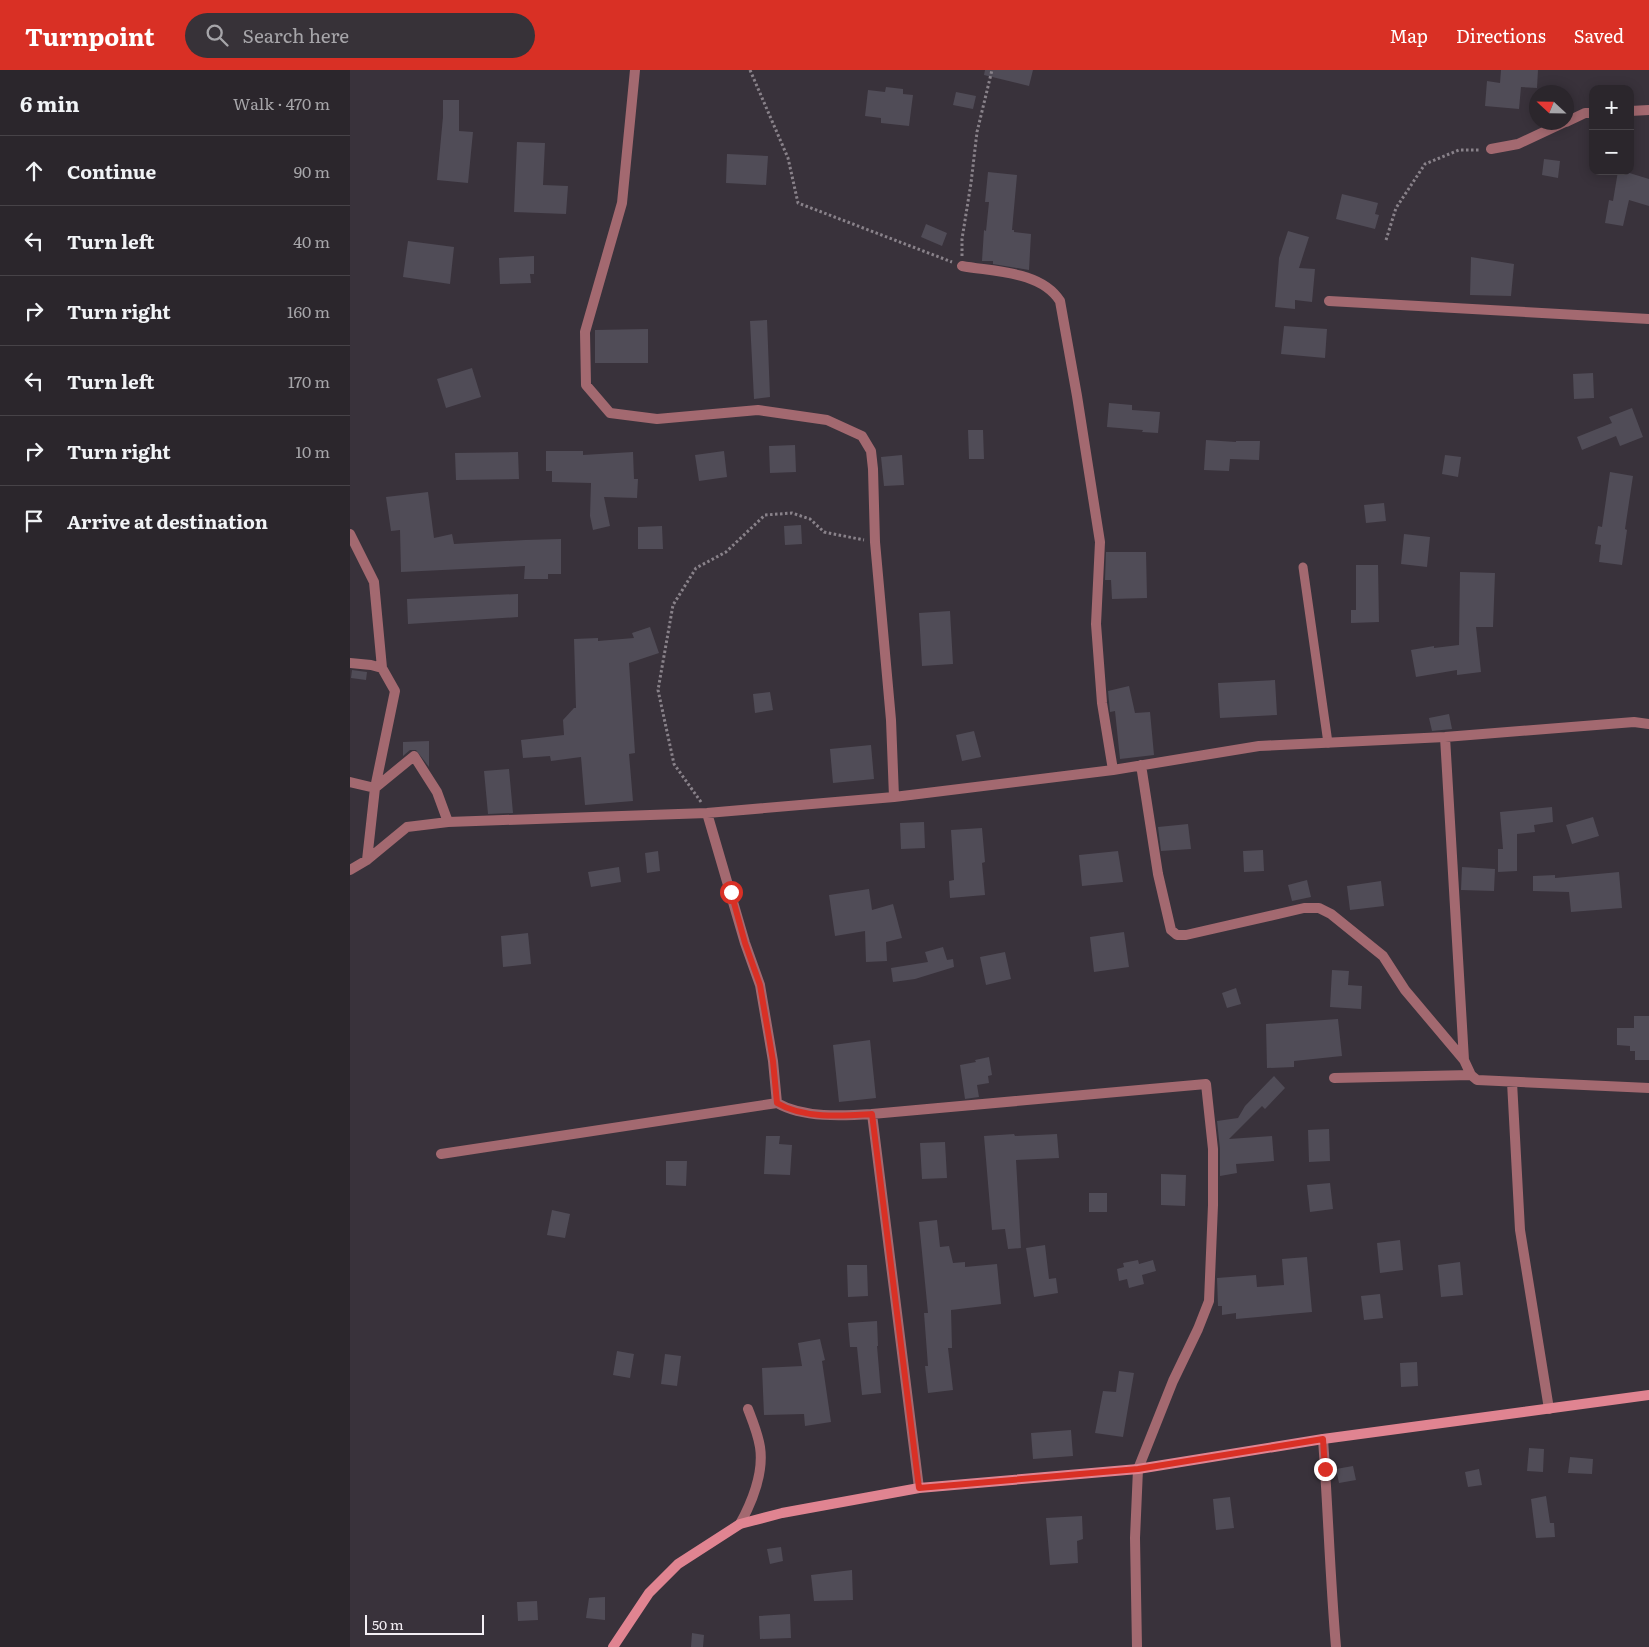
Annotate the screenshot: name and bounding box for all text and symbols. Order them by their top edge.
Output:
search box [185,13,535,58]
text: Turnpoint [25,18,155,53]
icon: search [203,21,231,49]
text: Search here [243,21,349,49]
text: Map [1390,22,1428,49]
text: Directions [1456,22,1546,49]
text: Saved [1574,22,1624,49]
north arrow [1529,85,1574,130]
map controls [1589,85,1634,175]
button: + [1589,85,1634,130]
text: 6 min [20,87,80,118]
text: Walk · 470 m [233,91,330,115]
button: − [1589,130,1634,175]
icon: ahead [20,157,48,185]
text: Continue [67,157,156,185]
text: 90 m [294,159,330,183]
icon: left [20,227,48,255]
text: Turn left [67,227,154,255]
text: 40 m [293,229,330,253]
icon: right [20,297,48,325]
text: Turn right [67,297,171,325]
text: 160 m [287,299,330,323]
icon: left [20,367,48,395]
text: Turn left [67,367,154,395]
text: 170 m [288,369,330,393]
icon: right [20,437,48,465]
text: Turn right [67,437,171,465]
text: 10 m [296,439,330,463]
icon: arrive [20,507,48,535]
text: Arrive at destination [67,507,268,535]
route start [720,881,743,904]
route end [1314,1458,1337,1481]
scale bar [365,1612,484,1635]
text: 50 m [372,1614,404,1634]

